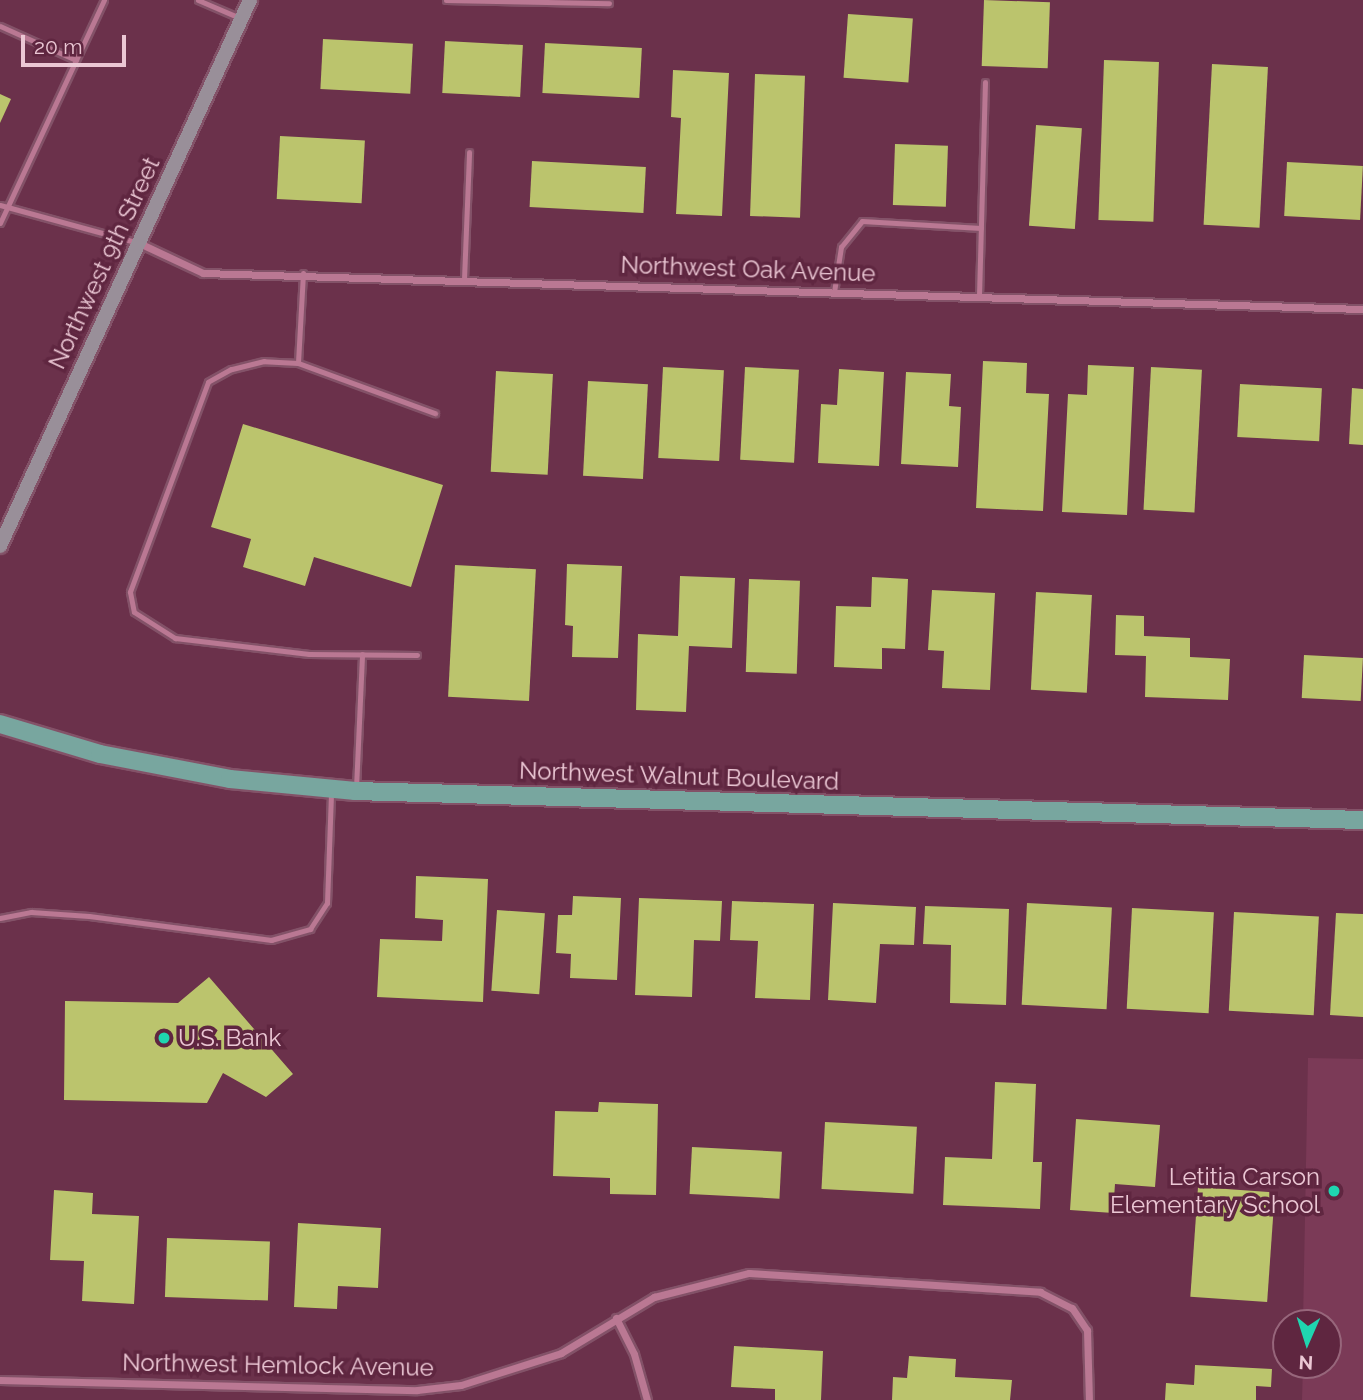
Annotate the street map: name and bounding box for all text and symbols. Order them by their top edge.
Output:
scale bar [24,21,130,65]
text: 20 m [34,34,82,59]
street label: Northwest 9th Street [42,152,166,374]
street label: Northwest Oak Avenue [620,250,876,288]
street label: Northwest Walnut Boulevard [518,756,840,796]
place label: U.S. Bank [178,1024,281,1052]
marker: U.S. Bank [156,1030,172,1046]
place label: Letitia Carson Elementary School [1109,1163,1320,1219]
marker: Letitia Carson Elementary School [1326,1183,1342,1199]
north arrow [1272,1309,1342,1379]
street label: Northwest Hemlock Avenue [122,1348,434,1382]
text: N [1298,1352,1314,1374]

